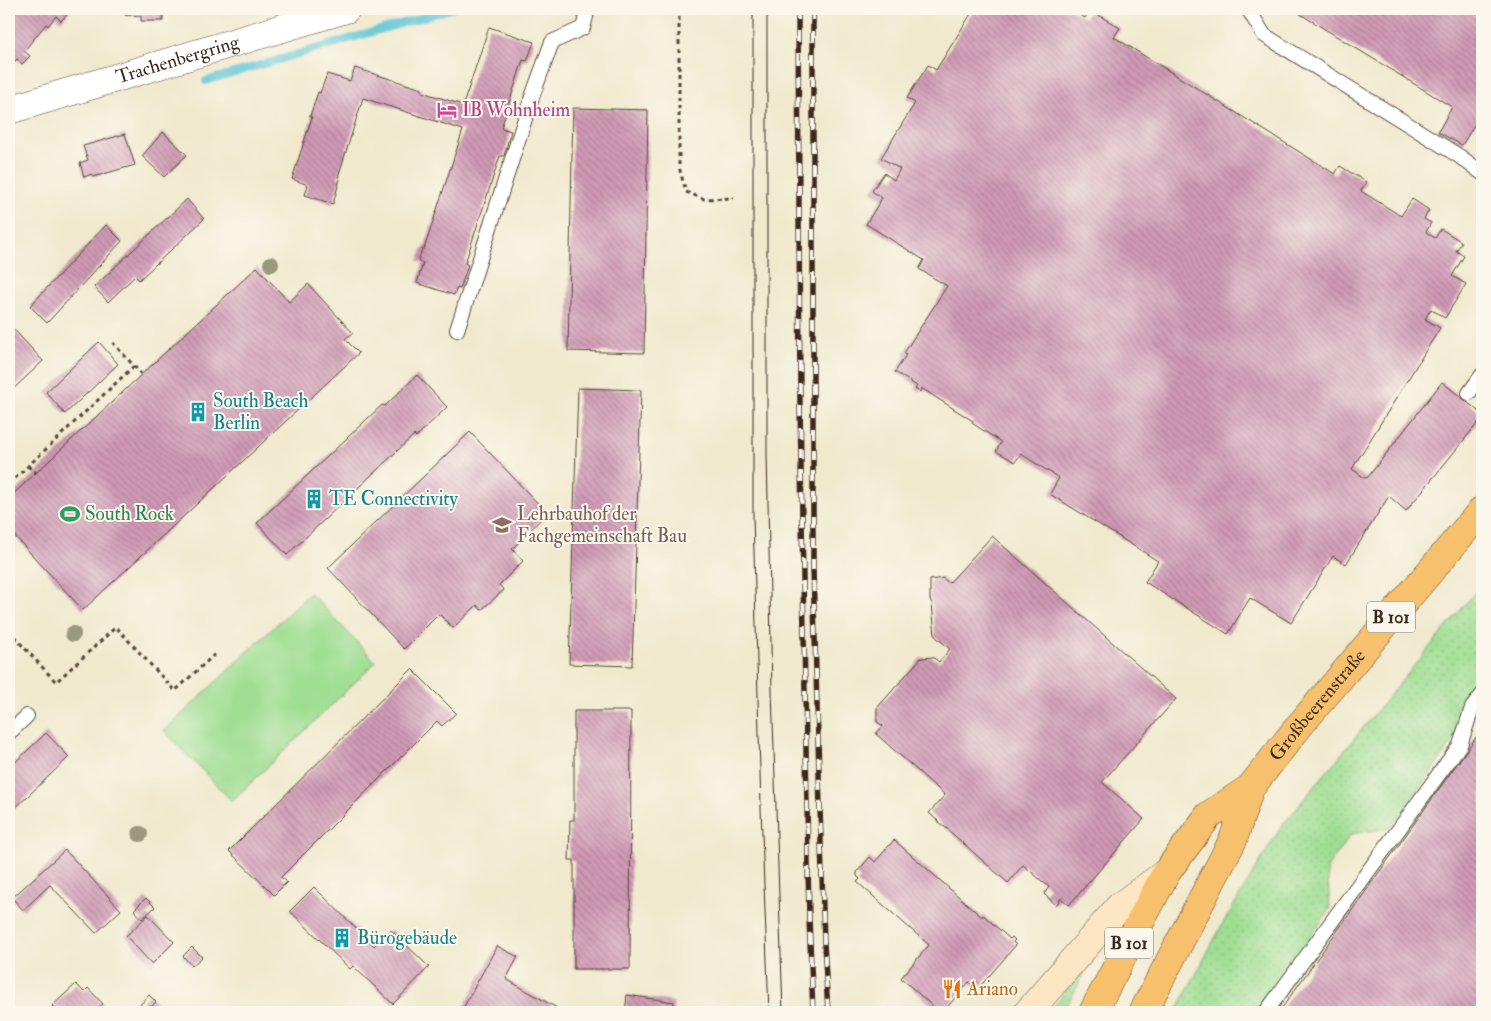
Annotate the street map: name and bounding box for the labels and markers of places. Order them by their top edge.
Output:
place label: IB Wohnheim [462,98,571,122]
hotel icon: IB Wohnheim [436,99,458,121]
place label: South Beach Berlin [213,389,308,435]
building icon: South Beach Berlin [187,401,209,423]
place label: TE Connectivity [329,487,458,511]
building icon: TE Connectivity [303,488,325,510]
place label: South Rock [85,502,174,526]
place label: Lehrbauhof der Fachgemeinschaft Bau [517,502,687,548]
sports icon: South Rock [59,503,81,525]
school or university icon: Lehrbauhof der Fachgemeinschaft Bau [491,514,513,536]
place label: Bürogebäude [357,926,457,950]
building icon: Bürogebäude [331,927,353,949]
place label: Ariano [966,977,1018,1001]
restaurant icon: Ariano [941,978,963,1000]

